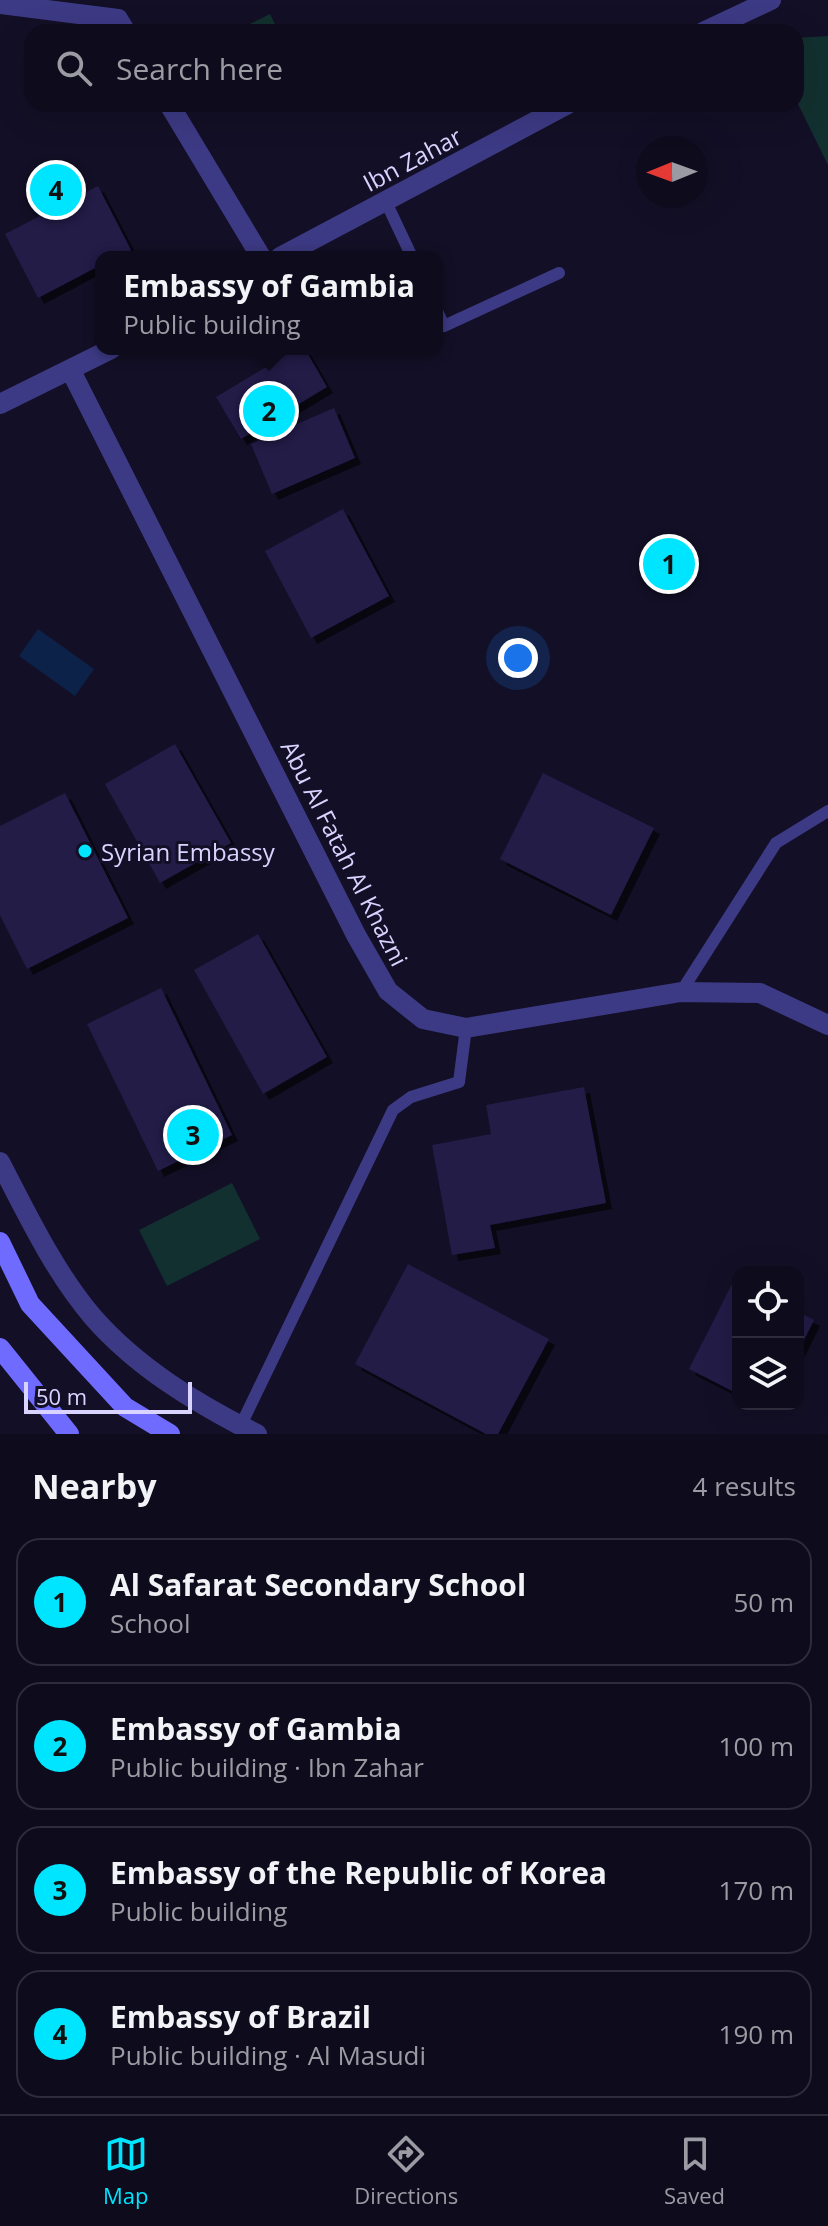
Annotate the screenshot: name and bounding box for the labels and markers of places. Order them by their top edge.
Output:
pin: 4 [30,160,82,220]
pin: 2 [243,381,295,441]
pin: 1 [643,534,695,594]
place label: Syrian Embassy [101,835,276,868]
marker: Syrian Embassy [76,842,94,860]
pin: 3 [167,1105,219,1165]

